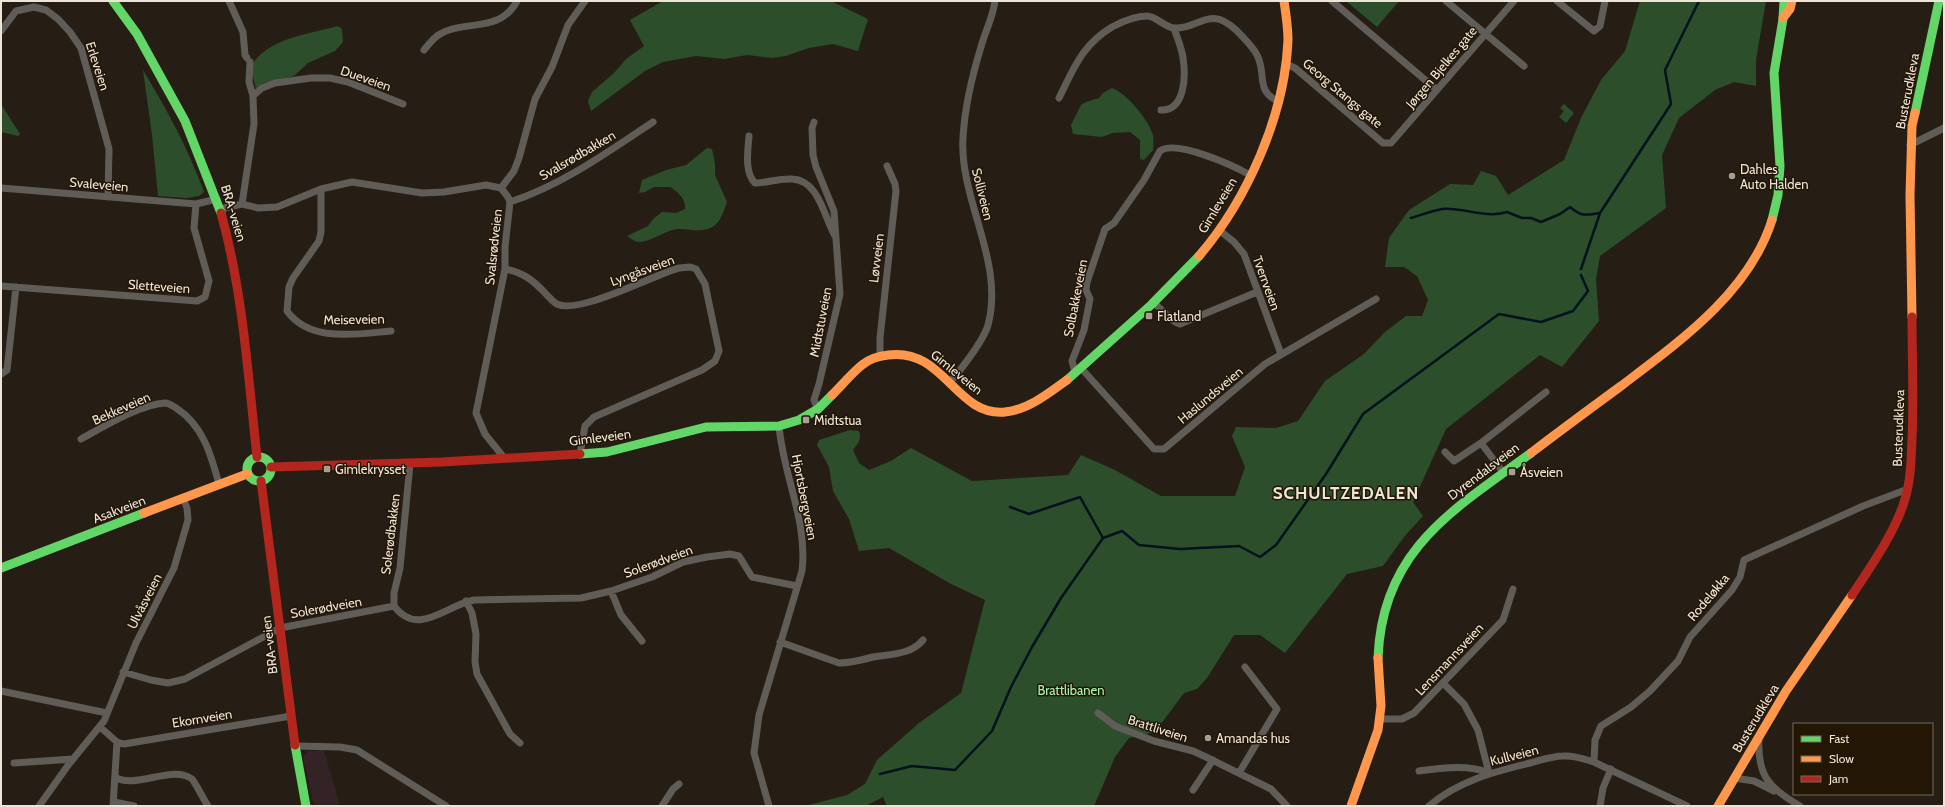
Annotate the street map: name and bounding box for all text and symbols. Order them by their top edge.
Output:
street label: Jørgen Bjelkes gate [1401,23,1481,113]
street label: Erleveien [83,40,113,92]
street label: Busterudkleva [1892,51,1922,130]
street label: Georg Stangs gate [1300,55,1387,131]
street label: Dueveien [339,62,393,94]
street label: Svalsrødbakken [536,127,618,183]
place label: Dahles Auto Halden [1740,161,1809,192]
street label: Solliveien [969,166,997,222]
marker: Dahles Auto Halden [1727,171,1737,181]
street label: Svaleveien [69,173,129,195]
street label: Gimleveien [1194,174,1240,236]
street label: BRA-veien [218,183,250,243]
street label: Svalsrødveien [481,208,505,286]
street label: Løvveien [865,232,887,284]
street label: Lyngåsveien [608,251,676,289]
street label: Tverrveien [1250,254,1284,312]
street label: Solbakkeveien [1060,258,1090,338]
street label: Sletteveien [127,276,191,296]
street label: Midtstuveien [805,286,835,358]
place label: Flatland [1157,308,1201,324]
street label: Meiseveien [323,310,385,328]
marker: Flatland [1144,311,1154,321]
street label: Gimleveien [928,346,986,398]
street label: Haslundsveien [1174,363,1246,427]
street label: Bekkeveien [89,388,153,428]
street label: Busterudkleva [1889,388,1907,467]
place label: Midtstua [814,412,862,428]
marker: Midtstua [801,415,811,425]
street label: Gimleveien [568,425,632,449]
street label: Dyrendalsveien [1444,439,1522,503]
street label: Hjortsbergveien [788,453,821,541]
place label: Gimlekrysset [335,461,406,477]
place label: Åsveien [1520,463,1563,480]
marker: Gimlekrysset [322,464,332,474]
marker: Åsveien [1507,467,1517,477]
district label: SCHULTZEDALEN [1273,483,1419,503]
street label: Asakveien [90,492,148,526]
street label: Solerødbakken [377,493,403,575]
street label: Solerødveien [621,541,695,581]
street label: Rodeløkka [1684,570,1733,624]
street label: Ulvåsveien [123,571,165,631]
street label: Solerødveien [289,593,363,621]
street label: BRA-veien [257,615,281,675]
street label: Lensmannsveien [1411,620,1487,698]
street label: Busterudkleva [1728,680,1782,755]
park label: Brattlibanen [1037,682,1105,698]
street label: Ekornveien [171,705,233,731]
street label: Brattliveien [1126,711,1190,745]
legend [1793,723,1933,795]
place label: Amandas hus [1216,730,1291,746]
text: Fast [1829,731,1849,746]
marker: Amandas hus [1203,733,1213,743]
street label: Kullveien [1488,741,1540,769]
text: Slow [1829,751,1854,766]
text: Jam [1828,771,1848,786]

